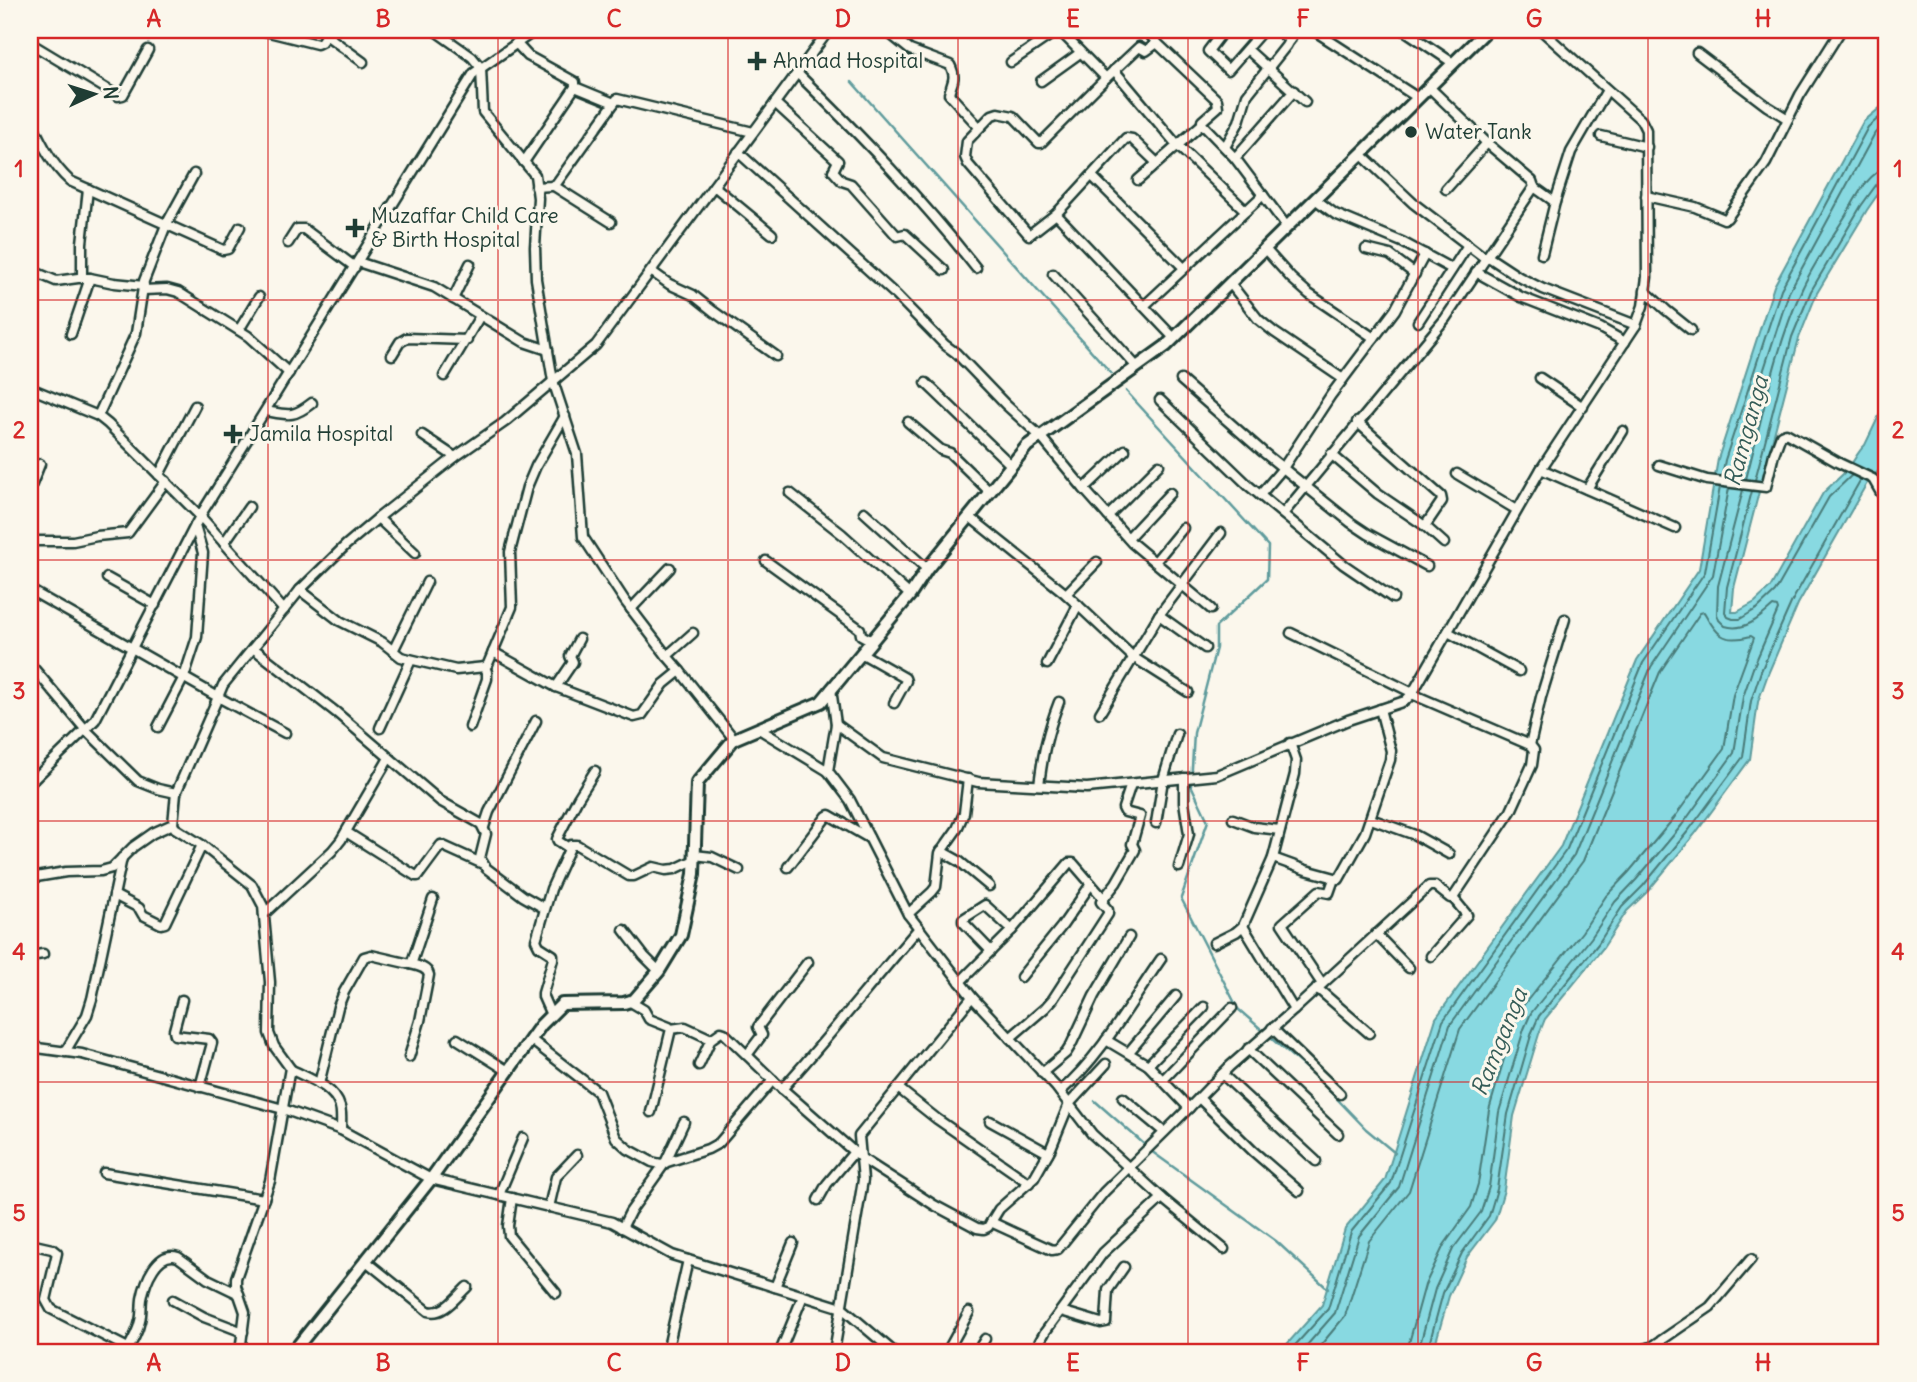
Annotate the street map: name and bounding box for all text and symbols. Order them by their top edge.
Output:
text: A [147,4,162,33]
text: B [375,4,391,33]
text: C [606,4,622,33]
text: D [835,4,851,33]
text: E [1066,4,1080,33]
text: F [1296,4,1310,33]
text: G [1526,4,1542,33]
text: H [1755,4,1771,33]
place label: Ahmad Hospital [773,47,923,74]
marker: Ahmad Hospital [747,51,767,71]
north arrow [60,60,130,130]
text: N [99,85,123,100]
place label: Water Tank [1425,118,1532,145]
marker: Water Tank [1403,124,1419,140]
text: 1 [14,154,24,183]
text: 1 [1893,154,1903,183]
place label: Muzaffar Child Care & Birth Hospital [371,202,559,253]
marker: Muzaffar Child Care & Birth Hospital [345,218,365,238]
water label: Ramganga [1717,371,1775,489]
text: 2 [13,415,26,444]
text: 2 [1892,415,1905,444]
place label: Jamila Hospital [249,420,393,447]
marker: Jamila Hospital [223,424,243,444]
text: 3 [12,676,26,705]
text: 3 [1891,676,1905,705]
text: 4 [12,937,26,966]
text: 4 [1891,937,1905,966]
water label: Ramganga [1464,982,1534,1100]
text: 5 [12,1198,26,1227]
text: 5 [1891,1198,1905,1227]
text: A [147,1348,162,1377]
text: B [375,1348,391,1377]
text: C [606,1348,622,1377]
text: D [835,1348,851,1377]
text: E [1066,1348,1080,1377]
text: F [1296,1348,1310,1377]
text: G [1526,1348,1542,1377]
text: H [1755,1348,1771,1377]

